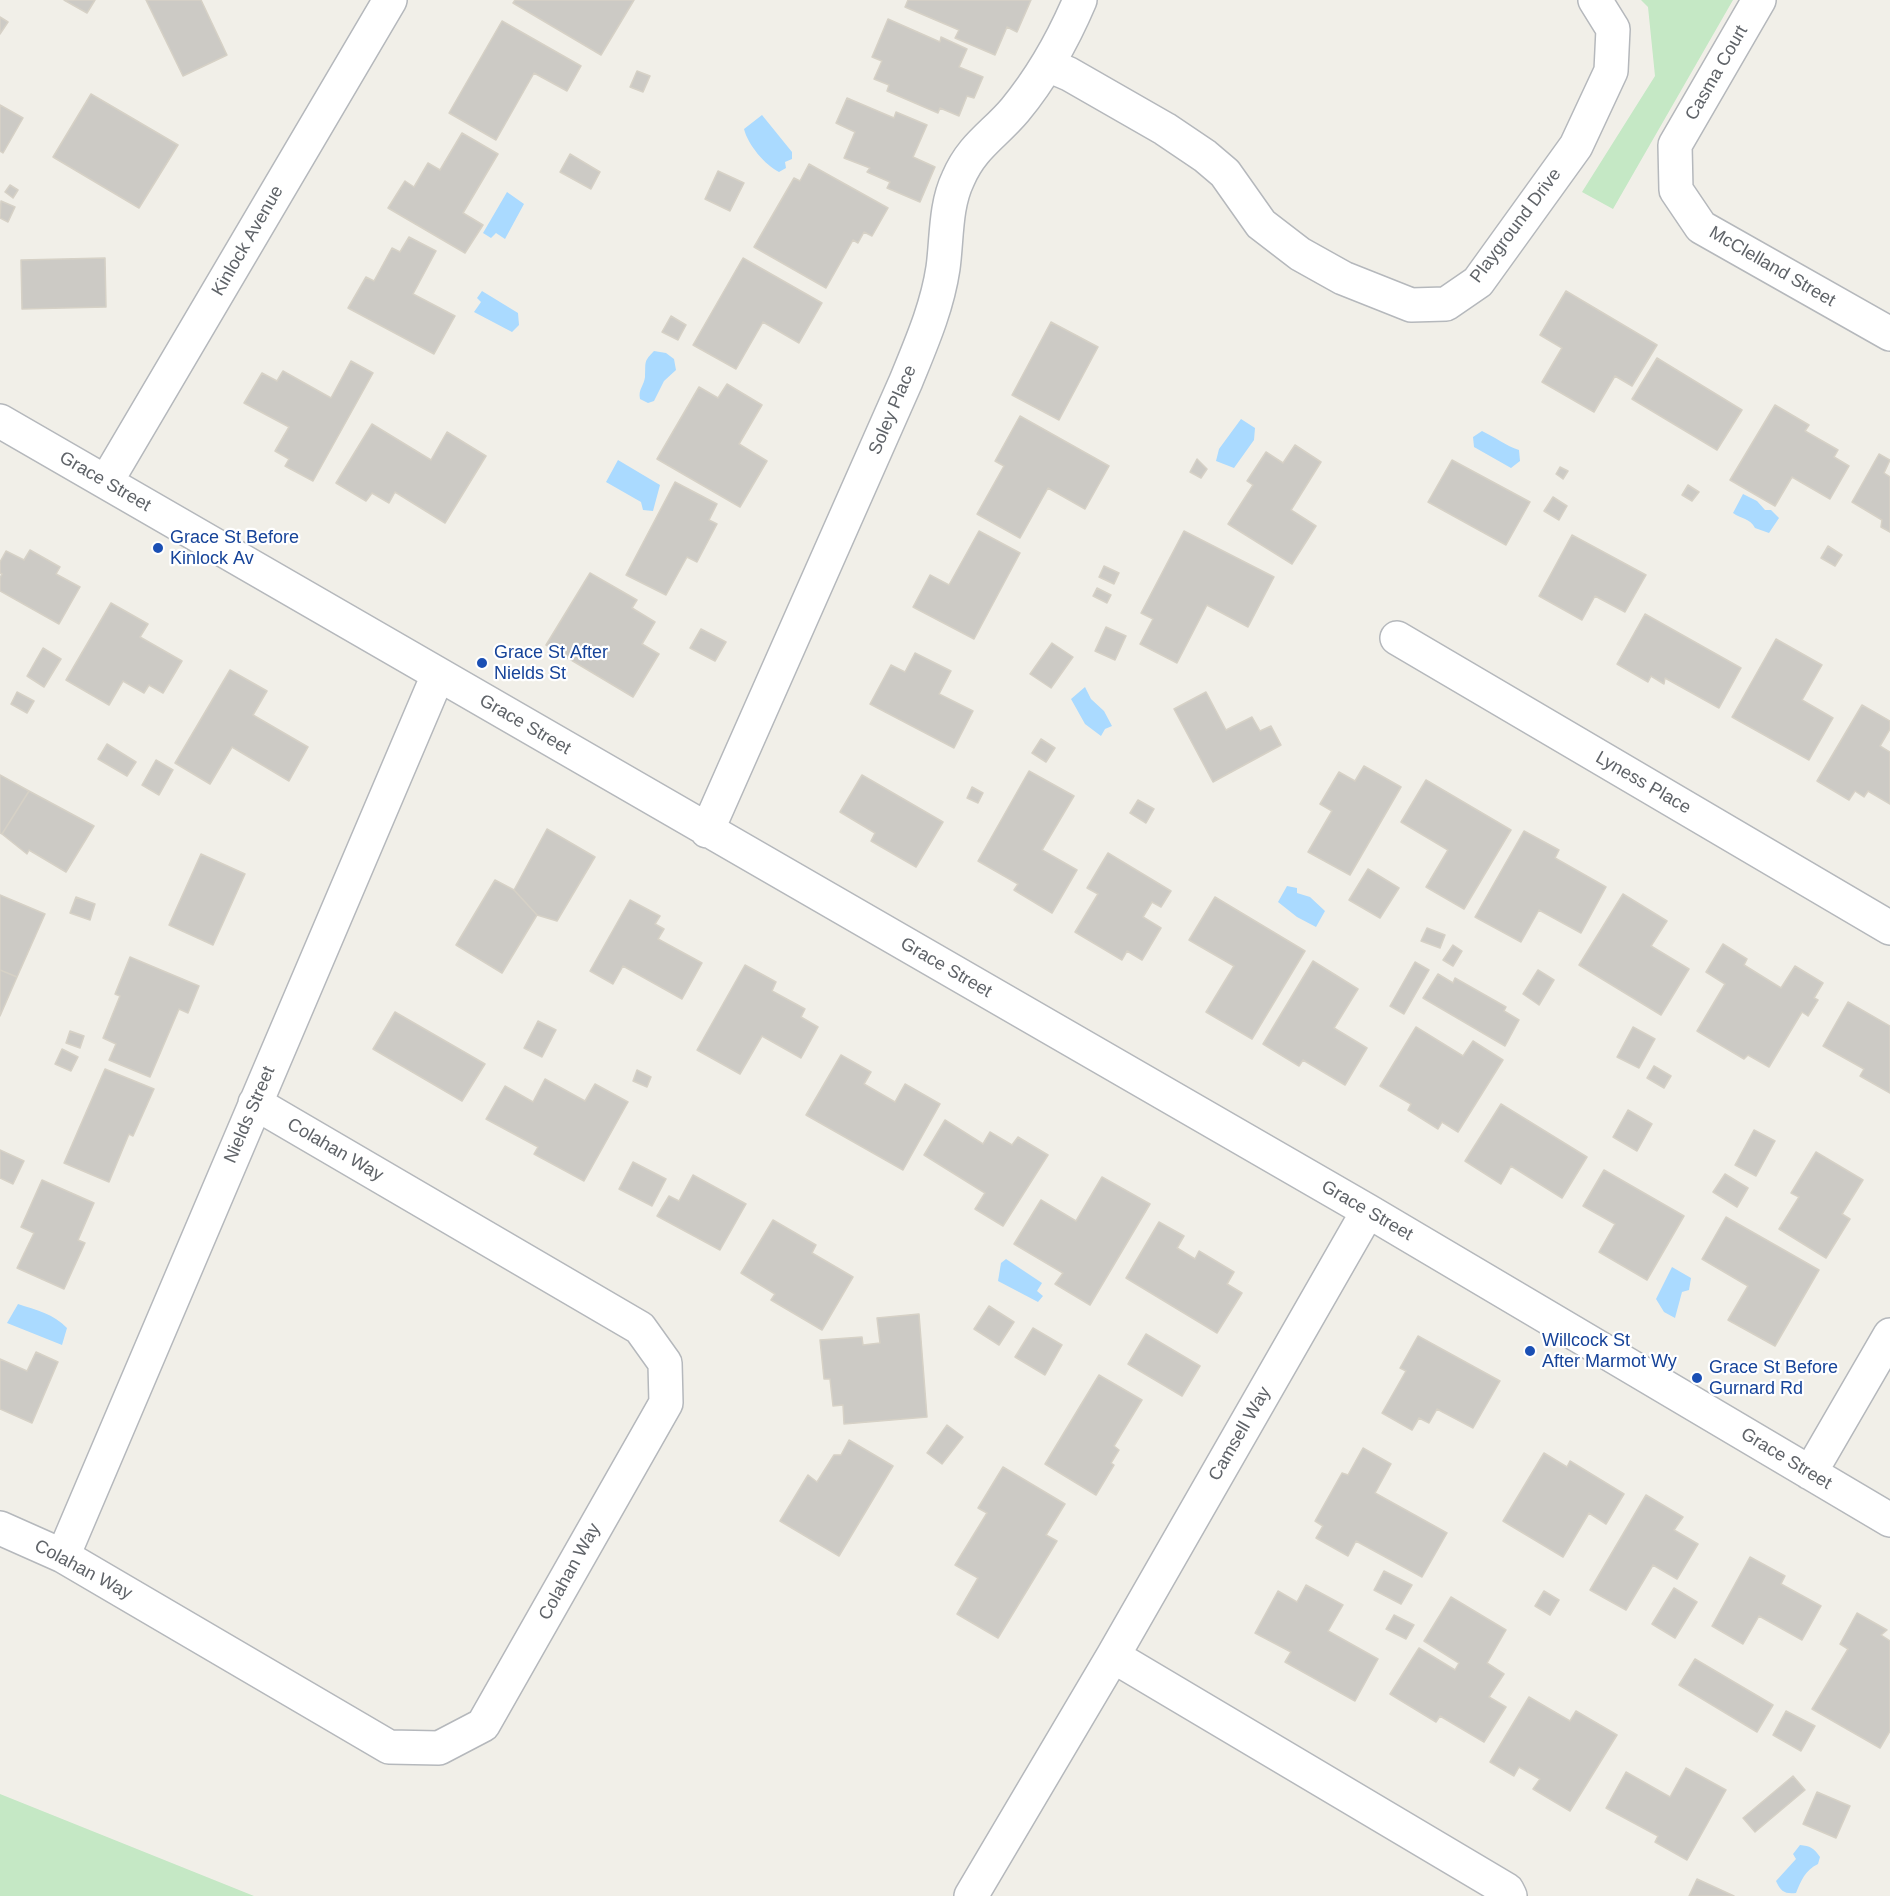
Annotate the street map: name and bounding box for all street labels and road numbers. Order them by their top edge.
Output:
street label: Casma Court [1681,22,1753,124]
street label: Playground Drive [1466,164,1566,288]
street label: Kinlock Avenue [208,182,288,300]
street label: McClelland Street [1705,222,1839,312]
street label: Soley Place [864,362,922,458]
street label: Grace Street [55,447,155,517]
street label: Grace Street [475,690,575,760]
street label: Lyness Place [1592,747,1694,819]
street label: Grace Street [896,933,996,1003]
street label: Nields Street [220,1063,280,1167]
street label: Colahan Way [283,1114,387,1186]
street label: Grace Street [1317,1176,1417,1246]
street label: Camsell Way [1204,1383,1276,1485]
street label: Grace Street [1737,1423,1835,1495]
street label: Colahan Way [535,1520,605,1624]
street label: Colahan Way [31,1535,135,1605]

